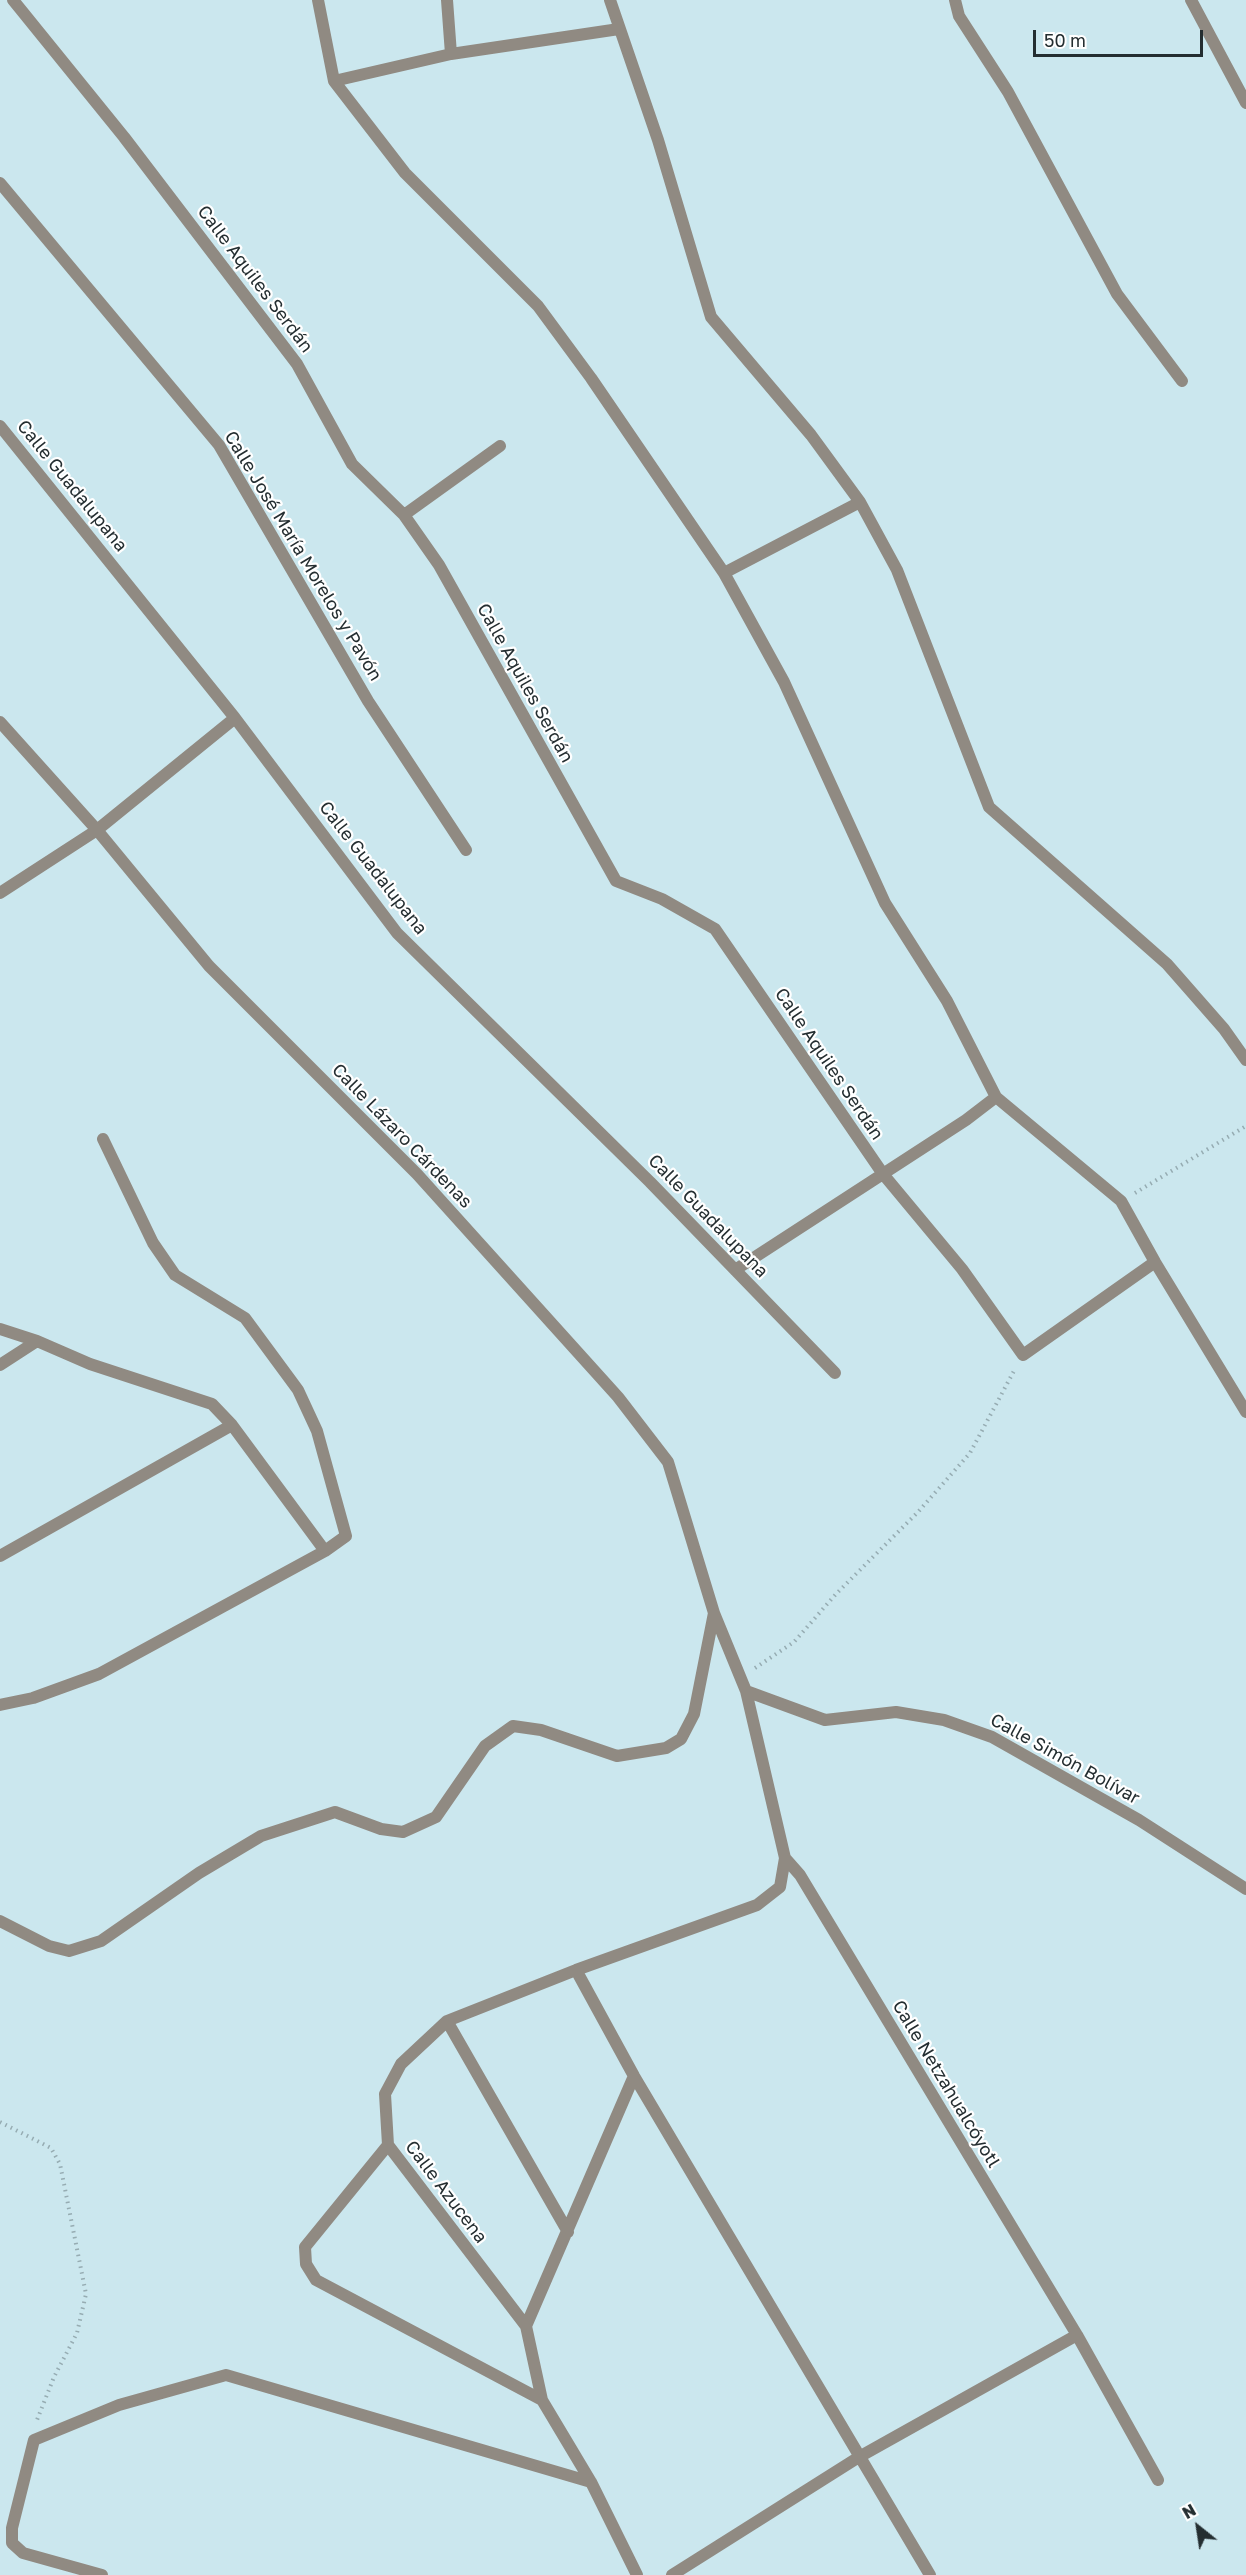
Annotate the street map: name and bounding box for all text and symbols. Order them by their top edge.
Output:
scale bar [1036,18,1206,56]
text: 50 m [1044,29,1086,51]
street label: Calle Aquiles Serdán [193,201,317,357]
street label: Calle Guadalupana [12,416,132,556]
street label: Calle José María Morelos y Pavón [220,427,386,685]
street label: Calle Aquiles Serdán [472,600,578,766]
street label: Calle Guadalupana [314,797,432,939]
street label: Calle Aquiles Serdán [770,984,888,1144]
street label: Calle Lázaro Cárdenas [327,1059,477,1213]
street label: Calle Guadalupana [644,1150,772,1282]
street label: Calle Simón Bolívar [987,1709,1143,1809]
street label: Calle Netzahualcóyotl [888,1997,1004,2171]
street label: Calle Azucena [401,2137,491,2247]
north arrow [1168,2497,1228,2557]
text: N [1179,2500,1199,2523]

